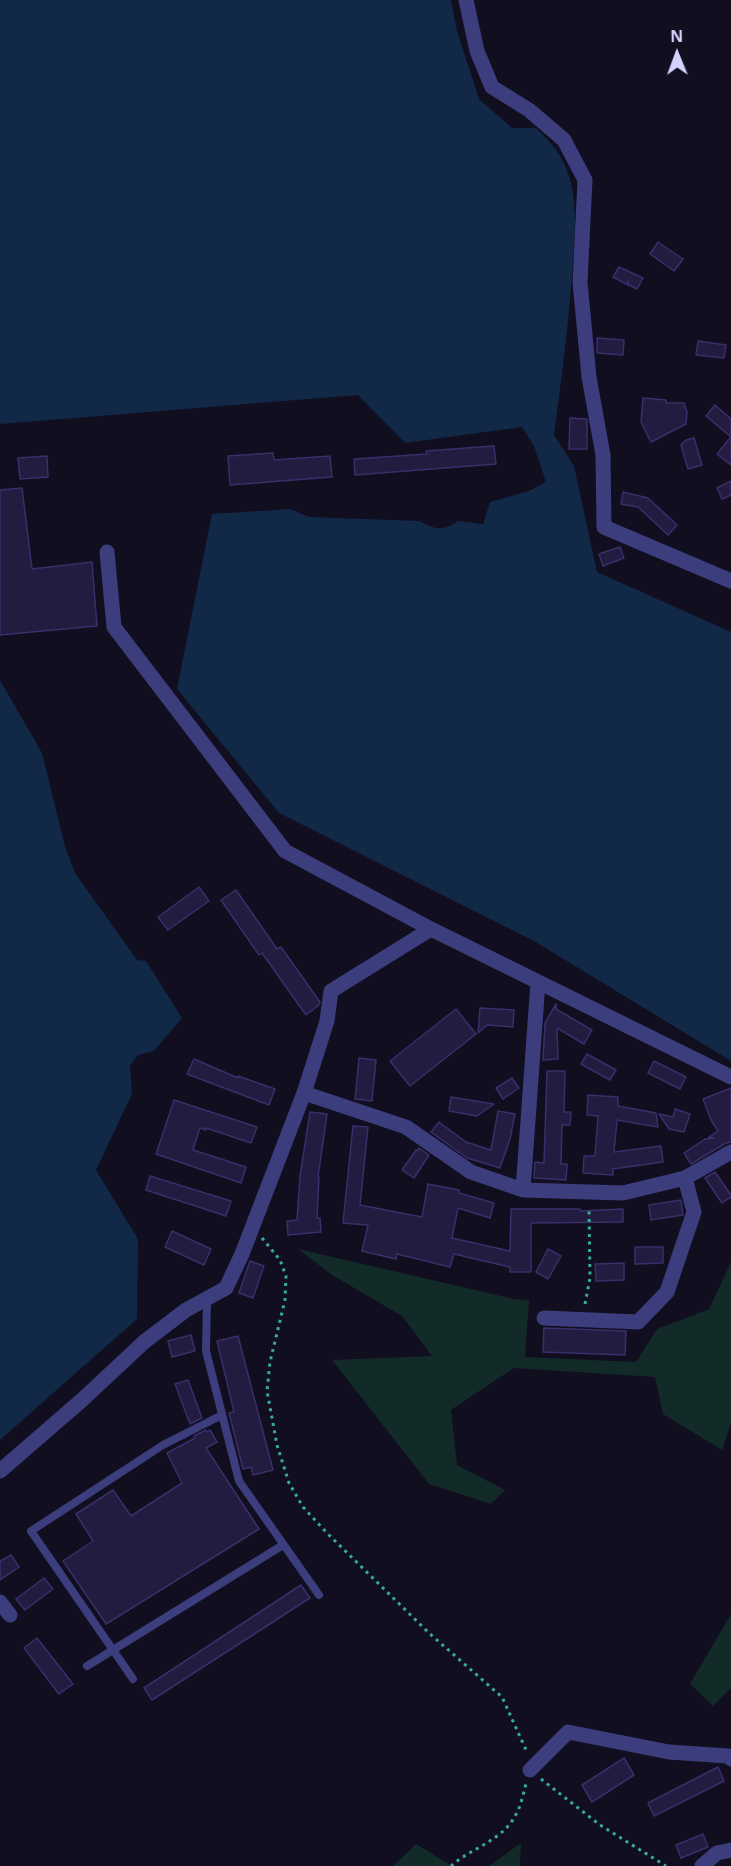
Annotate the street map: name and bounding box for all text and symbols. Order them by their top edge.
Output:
north arrow [647,24,707,84]
text: N [670,25,683,47]

